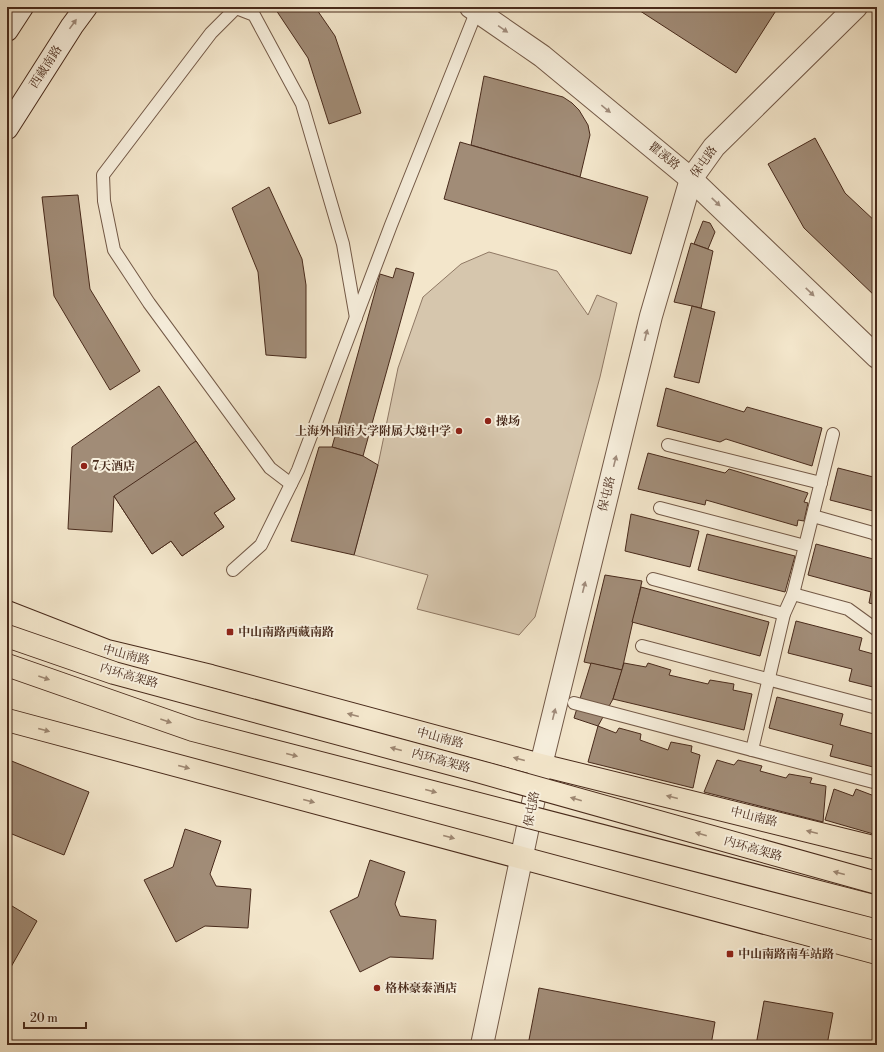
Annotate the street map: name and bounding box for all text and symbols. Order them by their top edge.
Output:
one-way arrow [69,19,78,30]
one-way arrow [498,25,509,33]
street label: 西藏南路 [27,43,65,91]
one-way arrow [601,104,612,113]
street label: 瞿溪路 [645,139,683,173]
street label: 保屯路 [687,143,721,181]
one-way arrow [711,197,721,207]
one-way arrow [805,287,814,296]
one-way arrow [643,329,649,341]
place label: 操场 [496,414,520,429]
marker: 操场 [483,416,493,426]
place label: 上海外国语大学附属大境中学 [295,424,451,439]
marker: 上海外国语大学附属大境中学 [454,426,464,436]
one-way arrow [613,455,619,467]
place label: 7天酒店 [92,459,135,474]
marker: 7天酒店 [79,461,89,471]
street label: 保屯路 [595,475,619,513]
one-way arrow [582,581,588,594]
place label: 中山南路西藏南路 [238,625,334,640]
marker: 中山南路西藏南路 [225,627,235,637]
street label: 中山南路 [101,642,151,668]
street label: 内环高架路 [98,661,160,691]
one-way arrow [38,675,50,681]
one-way arrow [551,707,557,720]
one-way arrow [347,711,359,717]
one-way arrow [161,718,173,724]
street label: 中山南路 [415,725,465,751]
one-way arrow [38,728,51,734]
one-way arrow [390,746,402,752]
street label: 内环高架路 [410,746,472,776]
one-way arrow [285,753,298,759]
one-way arrow [513,756,525,762]
one-way arrow [177,765,190,771]
one-way arrow [425,788,437,794]
street label: 保屯路 [521,790,543,828]
one-way arrow [666,794,678,800]
one-way arrow [569,796,581,802]
one-way arrow [303,798,316,804]
street label: 中山南路 [729,804,779,830]
one-way arrow [806,828,818,834]
one-way arrow [694,831,706,837]
street label: 内环高架路 [722,834,784,864]
one-way arrow [442,835,455,841]
one-way arrow [833,870,845,876]
place label: 中山南路南车站路 [738,947,834,962]
marker: 中山南路南车站路 [725,949,735,959]
place label: 格林豪泰酒店 [385,981,457,996]
marker: 格林豪泰酒店 [372,983,382,993]
scale bar [24,1004,86,1030]
text: 20 m [30,1011,58,1026]

